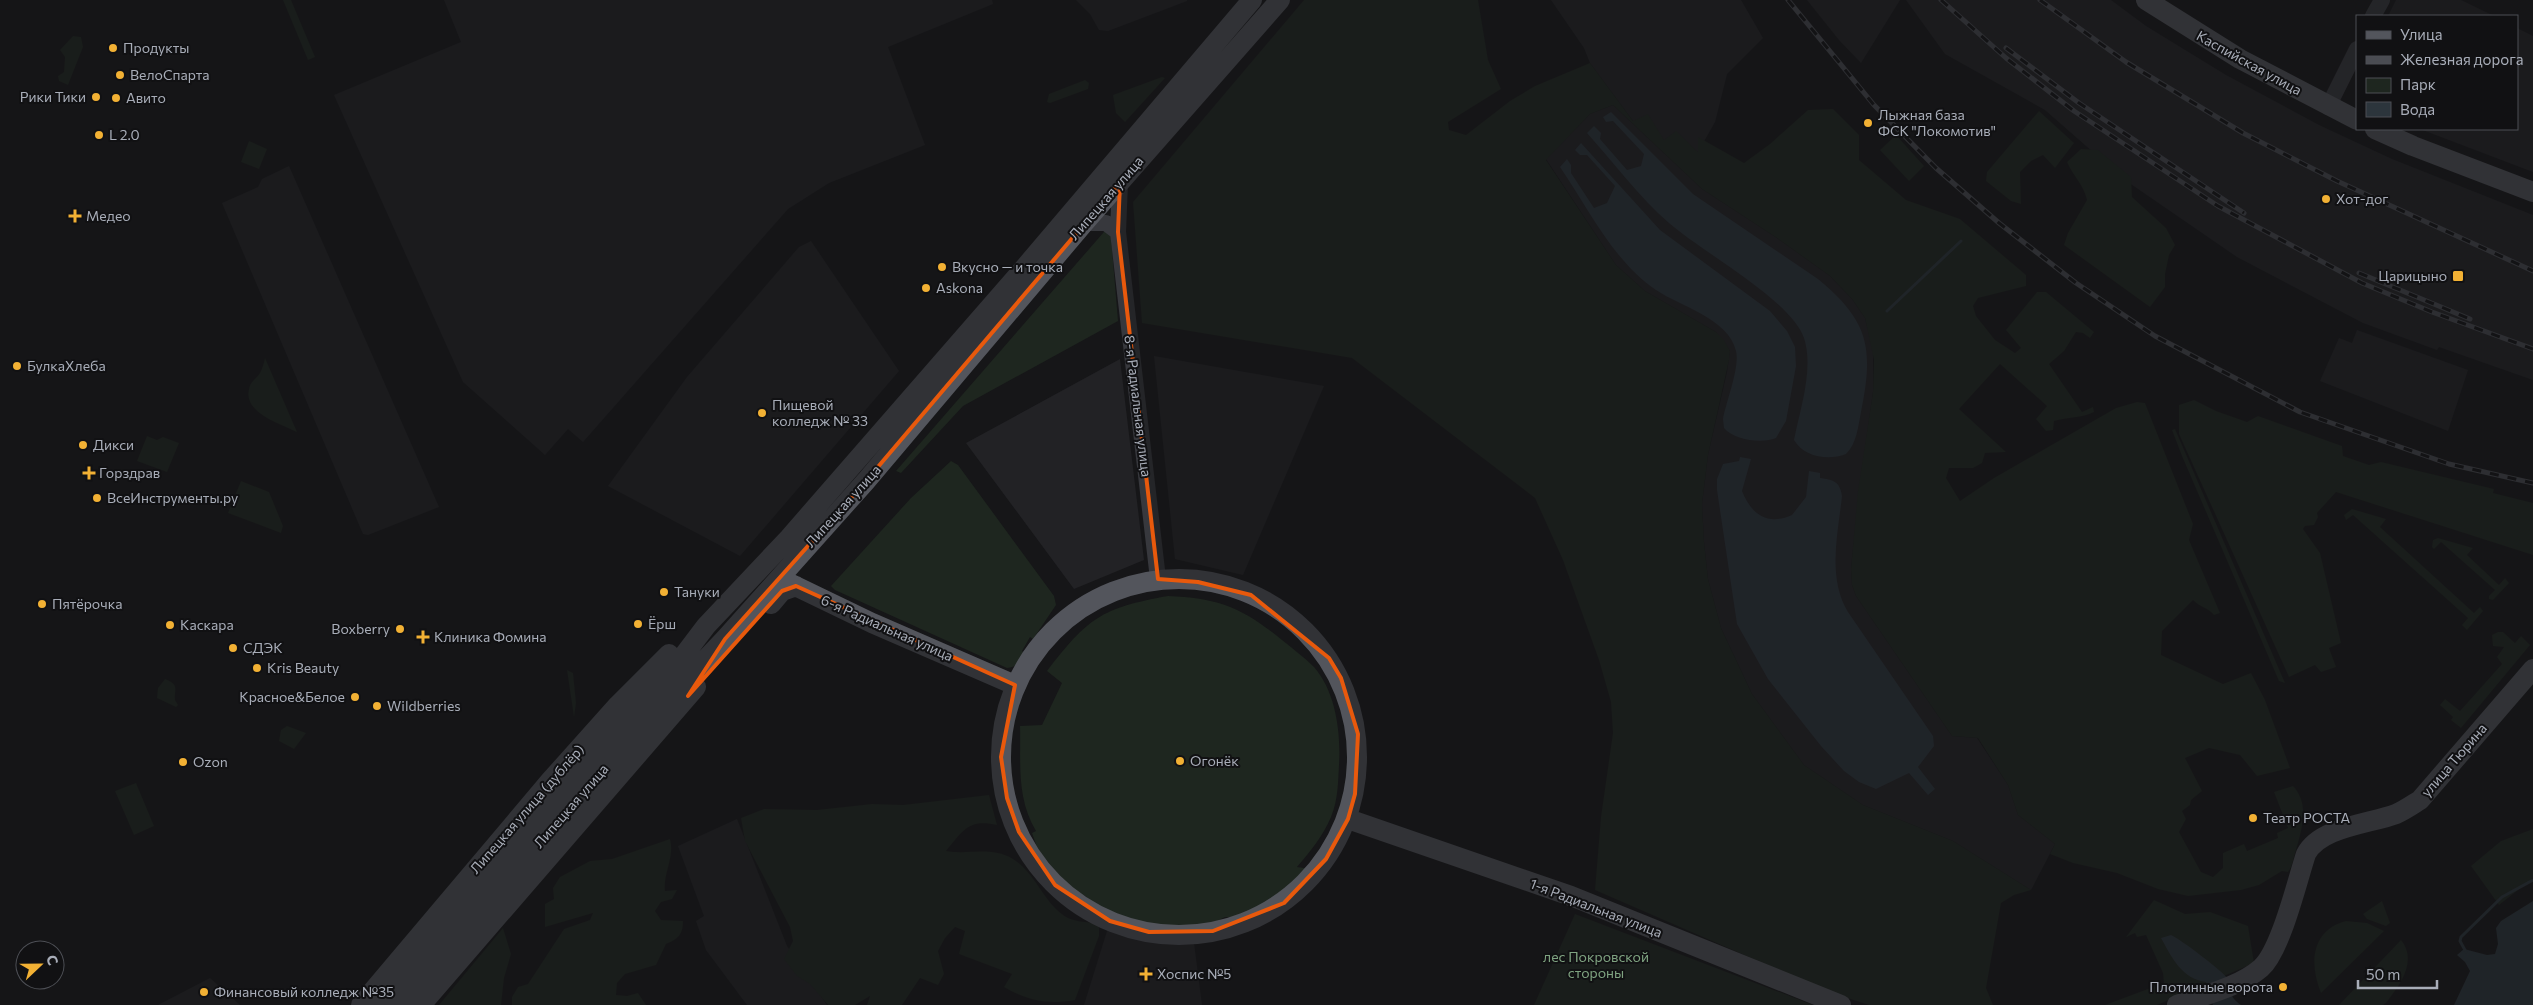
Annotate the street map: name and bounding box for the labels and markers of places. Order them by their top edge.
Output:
place label: Продукты [123,39,189,56]
marker: Продукты [107,42,119,54]
place label: ВелоСпарта [130,66,210,83]
marker: ВелоСпарта [114,69,126,81]
place label: Рики Тики [20,88,86,105]
place label: Авито [126,89,166,106]
marker: Рики Тики [90,91,102,103]
marker: Авито [110,92,122,104]
place label: Лыжная база ФСК "Локомотив" [1878,106,1996,139]
marker: Лыжная база ФСК "Локомотив" [1862,117,1874,129]
place label: L 2.0 [109,126,140,143]
marker: L 2.0 [93,129,105,141]
place label: Хот-дог [2336,190,2388,207]
marker: Хот-дог [2320,193,2332,205]
place label: Медео [86,207,131,224]
marker: Медео [68,209,82,223]
place label: Вкусно — и точка [952,258,1063,275]
marker: Вкусно — и точка [936,261,948,273]
place label: Царицыно [2378,267,2447,284]
marker: Царицыно [2451,269,2465,283]
place label: Askona [936,279,983,296]
marker: Askona [920,282,932,294]
place label: БулкаХлеба [27,357,106,374]
marker: БулкаХлеба [11,360,23,372]
place label: Пищевой колледж № 33 [772,396,868,429]
marker: Пищевой колледж № 33 [756,407,768,419]
place label: Дикси [93,436,134,453]
marker: Дикси [77,439,89,451]
place label: Горздрав [99,464,160,481]
marker: Горздрав [83,467,95,479]
place label: ВсеИнструменты.ру [107,489,238,506]
marker: ВсеИнструменты.ру [91,492,103,504]
place label: Тануки [674,583,720,600]
marker: Тануки [658,586,670,598]
place label: Пятёрочка [52,595,122,612]
marker: Пятёрочка [36,598,48,610]
place label: Ёрш [648,615,676,632]
place label: Каскара [180,616,234,633]
marker: Ёрш [632,618,644,630]
marker: Каскара [164,619,176,631]
place label: Boxberry [331,620,390,637]
marker: Boxberry [394,623,406,635]
place label: Клиника Фомина [434,628,546,645]
marker: Клиника Фомина [416,630,430,644]
place label: СДЭК [243,639,283,656]
marker: СДЭК [227,642,239,654]
place label: Kris Beauty [267,659,339,676]
marker: Kris Beauty [251,662,263,674]
place label: Красное&Белое [239,688,345,705]
marker: Красное&Белое [349,691,361,703]
place label: Wildberries [387,697,461,714]
marker: Wildberries [371,700,383,712]
place label: Огонёк [1190,752,1239,769]
place label: Ozon [193,753,228,770]
marker: Огонёк [1174,755,1186,767]
marker: Ozon [177,756,189,768]
place label: Театр РОСТА [2263,809,2351,826]
marker: Театр РОСТА [2247,812,2259,824]
place label: Хоспис №5 [1157,965,1231,982]
marker: Хоспис №5 [1139,967,1153,981]
place label: Плотинные ворота [2149,978,2273,995]
marker: Плотинные ворота [2277,981,2289,993]
place label: Финансовый колледж №35 [214,983,394,1000]
marker: Финансовый колледж №35 [198,986,210,998]

